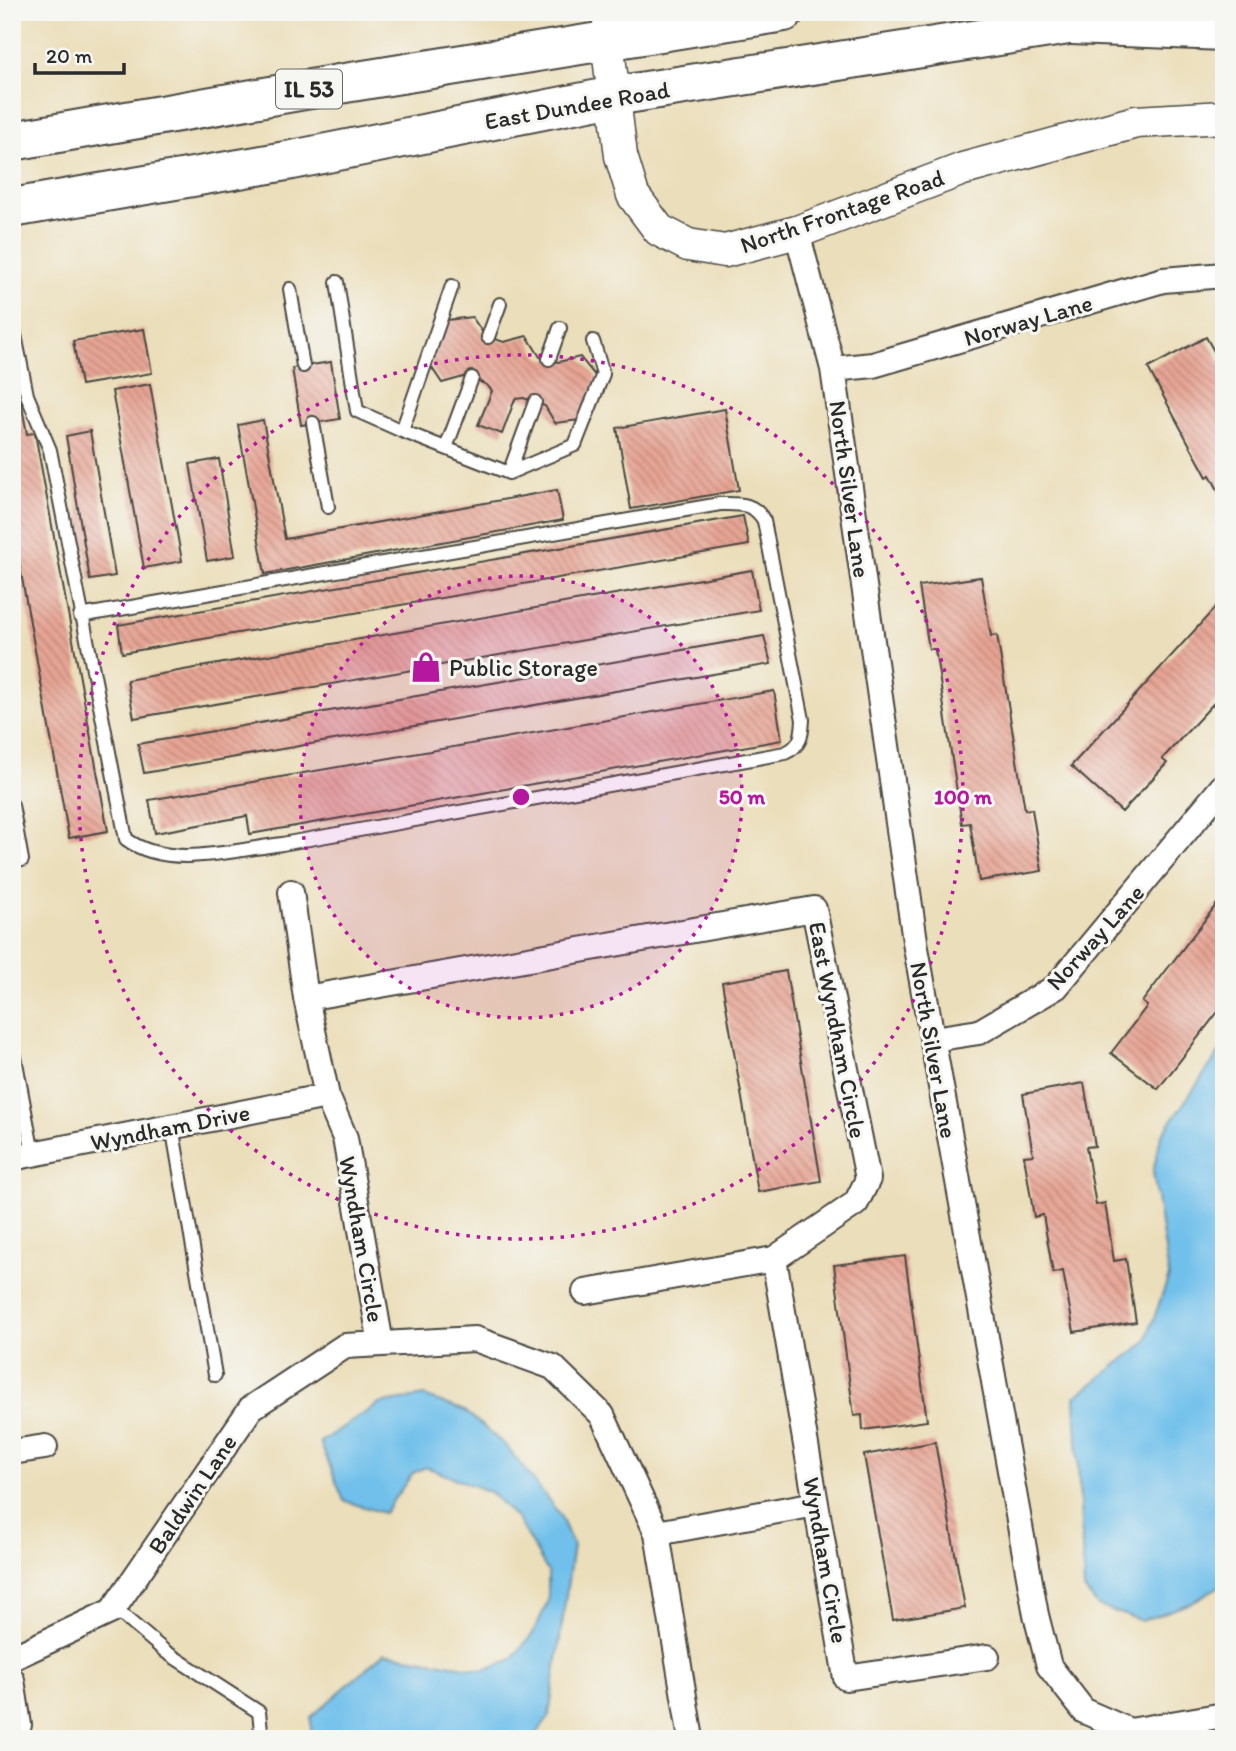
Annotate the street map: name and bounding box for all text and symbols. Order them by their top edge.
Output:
scale bar [35,32,124,76]
text: 20 m [46,43,93,68]
road number: IL 53 [276,69,342,108]
street label: East Dundee Road [482,74,672,136]
street label: North Frontage Road [736,162,948,259]
street label: Norway Lane [960,288,1096,352]
street label: North Silver Lane [823,398,877,580]
shop icon: Public Storage [409,650,443,684]
place label: Public Storage [449,653,598,682]
text: 50 m [719,784,766,809]
text: 100 m [934,784,992,809]
centre of rings [509,785,533,809]
street label: Norway Lane [1040,878,1150,996]
street label: East Wyndham Circle [803,919,873,1141]
street label: North Silver Lane [904,959,964,1141]
street label: Wyndham Drive [88,1097,252,1157]
street label: Wyndham Circle [333,1154,391,1324]
street label: Baldwin Lane [141,1429,243,1559]
street label: Wyndham Circle [797,1475,855,1645]

